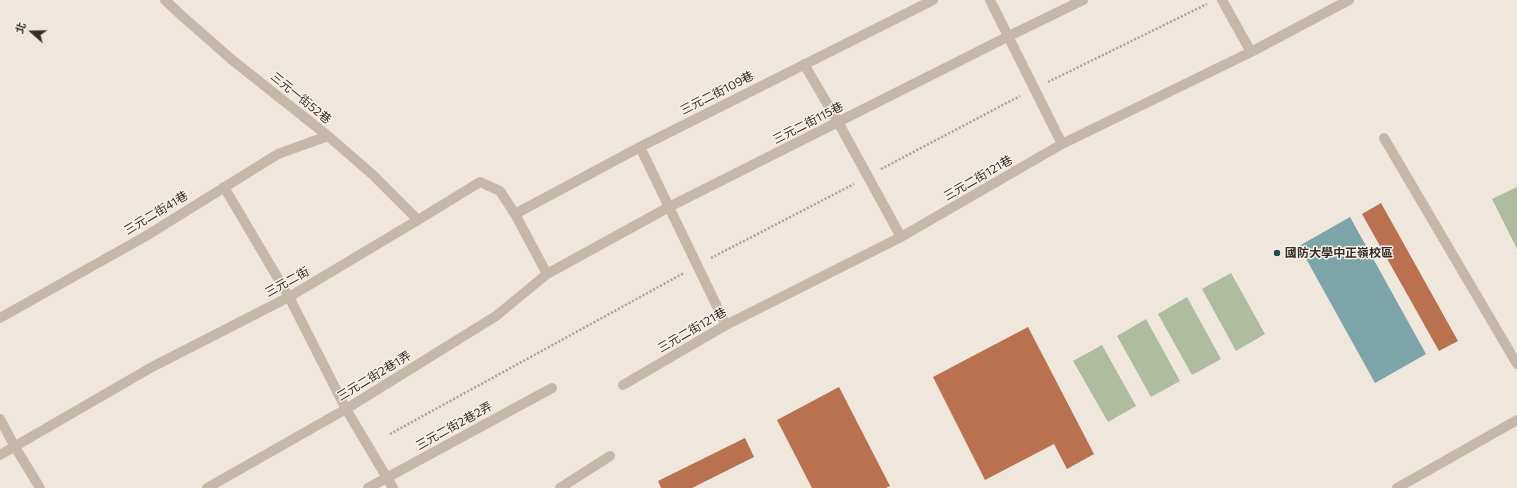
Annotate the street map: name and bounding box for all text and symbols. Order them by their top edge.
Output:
north arrow [12,12,52,52]
text: 北 [12,20,28,35]
street label: 三元二街109巷 [678,68,756,118]
street label: 三元一街52巷 [268,69,334,127]
street label: 三元二街115巷 [770,99,846,147]
street label: 三元二街121巷 [941,153,1015,203]
street label: 三元二街41巷 [121,188,191,238]
place label: 國防大學中正嶺校區 [1285,246,1393,260]
marker: 國防大學中正嶺校區 [1272,248,1282,258]
street label: 三元二街 [263,264,311,300]
street label: 三元二街121巷 [655,305,729,355]
street label: 三元二街2巷1弄 [334,348,414,404]
street label: 三元二街2巷2弄 [413,399,495,453]

